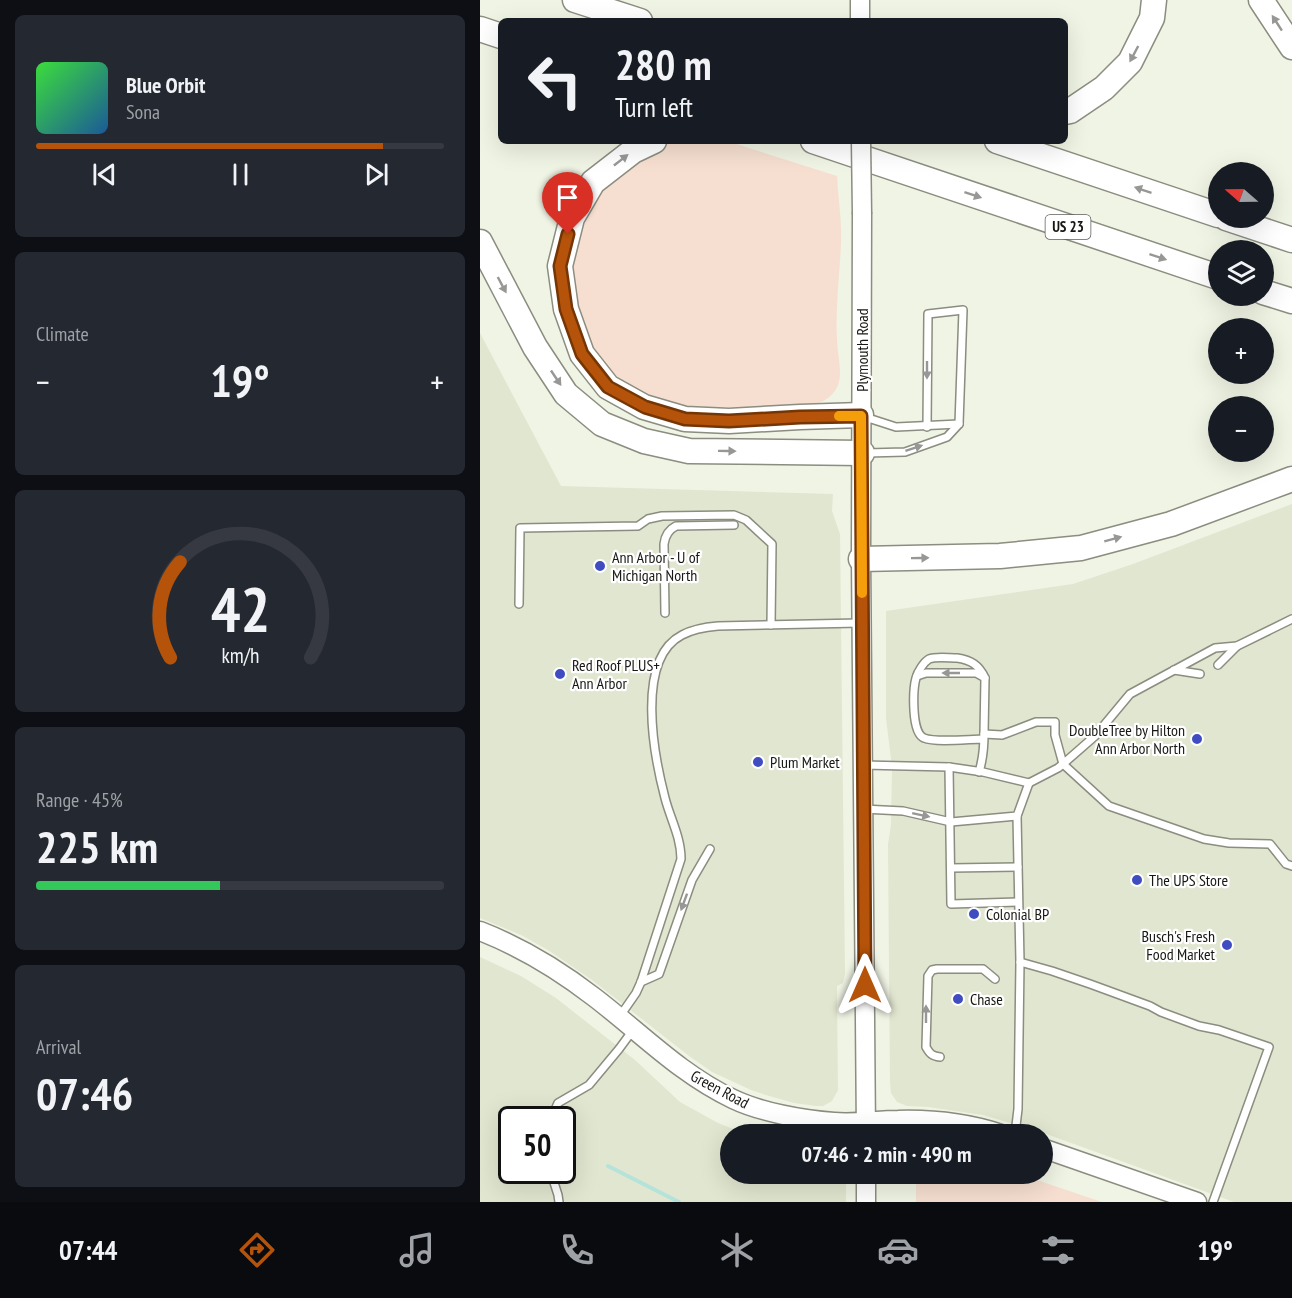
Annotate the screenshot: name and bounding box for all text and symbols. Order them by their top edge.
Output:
one-way arrow [1271,15,1282,32]
text: 280 m [615,37,712,92]
icon: left [516,42,594,120]
one-way arrow [1129,46,1139,63]
text: Blue Orbit [126,71,205,99]
text: Turn left [615,90,693,124]
text: Sona [126,99,160,125]
one-way arrow [613,154,629,166]
icon: previous [88,158,121,191]
icon: pause [224,158,257,191]
icon: next [360,158,393,191]
north arrow [1208,162,1274,228]
map controls [1208,162,1274,462]
pin [542,172,593,234]
icon: arrive [551,181,584,214]
one-way arrow [1134,184,1152,194]
one-way arrow [964,191,982,200]
road number: US 23 [1046,215,1090,239]
button: layers [1208,240,1274,306]
one-way arrow [1149,252,1167,262]
one-way arrow [498,277,507,294]
street label: Plymouth Road [852,308,872,392]
button: + [1208,318,1274,384]
text: Climate [36,321,89,347]
text: 19° [210,351,270,409]
text: − [36,360,50,403]
text: + [430,360,444,403]
one-way arrow [922,361,932,380]
one-way arrow [550,370,561,386]
button: − [1208,396,1274,462]
one-way arrow [905,443,923,453]
one-way arrow [717,447,736,456]
one-way arrow [1104,534,1122,544]
place label: Ann Arbor - U of Michigan North [612,547,700,585]
one-way arrow [910,554,929,563]
marker: Ann Arbor - U of Michigan North [593,559,607,573]
text: 42 [210,568,270,649]
text: km/h [221,641,259,669]
place label: Red Roof PLUS+ Ann Arbor [572,655,660,693]
marker: Red Roof PLUS+ Ann Arbor [553,667,567,681]
one-way arrow [941,668,960,678]
place label: DoubleTree by Hilton Ann Arbor North [1069,720,1185,758]
marker: DoubleTree by Hilton Ann Arbor North [1190,732,1204,746]
place label: Plum Market [770,752,840,772]
marker: Plum Market [751,755,765,769]
text: Range · 45% [36,787,123,813]
one-way arrow [912,811,931,820]
text: 225 km [36,817,158,875]
place label: The UPS Store [1149,870,1228,890]
marker: The UPS Store [1130,873,1144,887]
one-way arrow [679,893,689,911]
place label: Colonial BP [986,904,1049,924]
marker: Colonial BP [967,907,981,921]
place label: Busch's Fresh Food Market [1141,926,1216,964]
marker: Busch's Fresh Food Market [1220,938,1234,952]
position arrow [833,953,897,1017]
place label: Chase [970,989,1003,1009]
marker: Chase [951,992,965,1006]
one-way arrow [921,1004,931,1023]
text: Arrival [36,1034,81,1060]
text: 07:46 [36,1064,133,1122]
street label: Green Road [687,1065,753,1113]
speed limit sign: 50 [498,1106,576,1184]
text: 07:46 · 2 min · 490 m [801,1140,972,1168]
icon: directions [236,1229,278,1271]
icon: music [396,1229,438,1271]
icon: phone [556,1229,598,1271]
icon: climate [716,1229,758,1271]
icon: car [877,1229,919,1271]
icon: filters [1037,1229,1079,1271]
text: 07:44 [59,1233,118,1267]
text: 19° [1197,1233,1233,1267]

